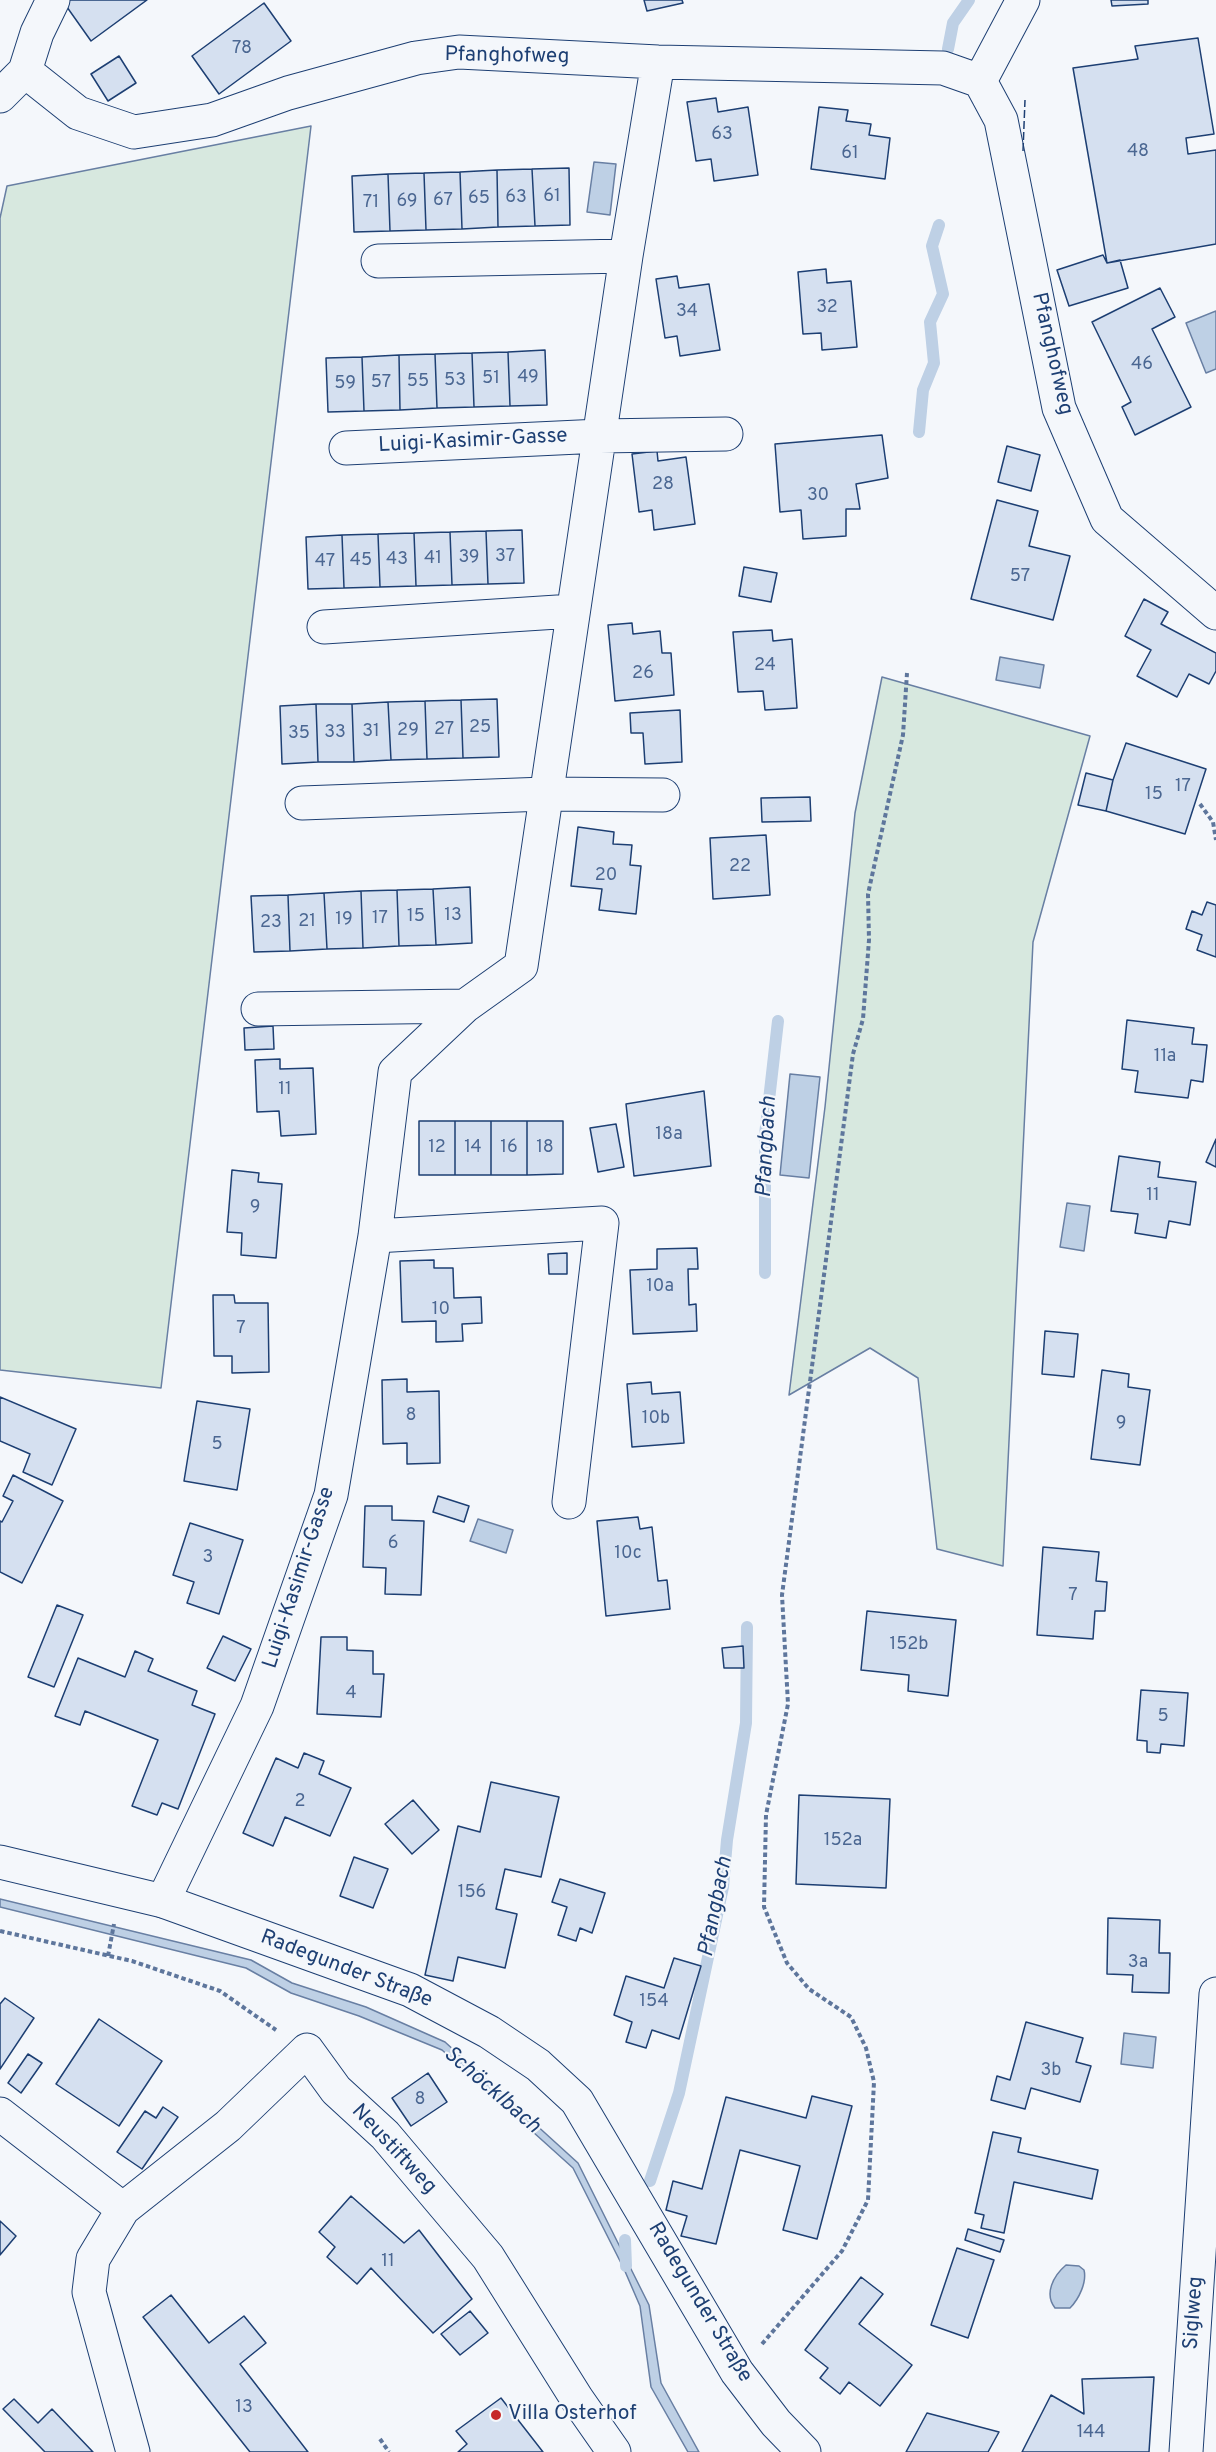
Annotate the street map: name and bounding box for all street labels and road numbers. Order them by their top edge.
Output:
street label: Pfanghofweg [444,43,570,71]
street label: Pfanghofweg [1025,290,1077,418]
street label: Luigi-Kasimir-Gasse [378,424,568,460]
street label: Luigi-Kasimir-Gasse [259,1484,341,1672]
street label: Radegunder Straße [256,1926,436,2014]
street label: Neustiftweg [345,2100,441,2200]
street label: Radegunder Straße [641,2218,757,2388]
street label: Siglweg [1180,2275,1210,2351]

